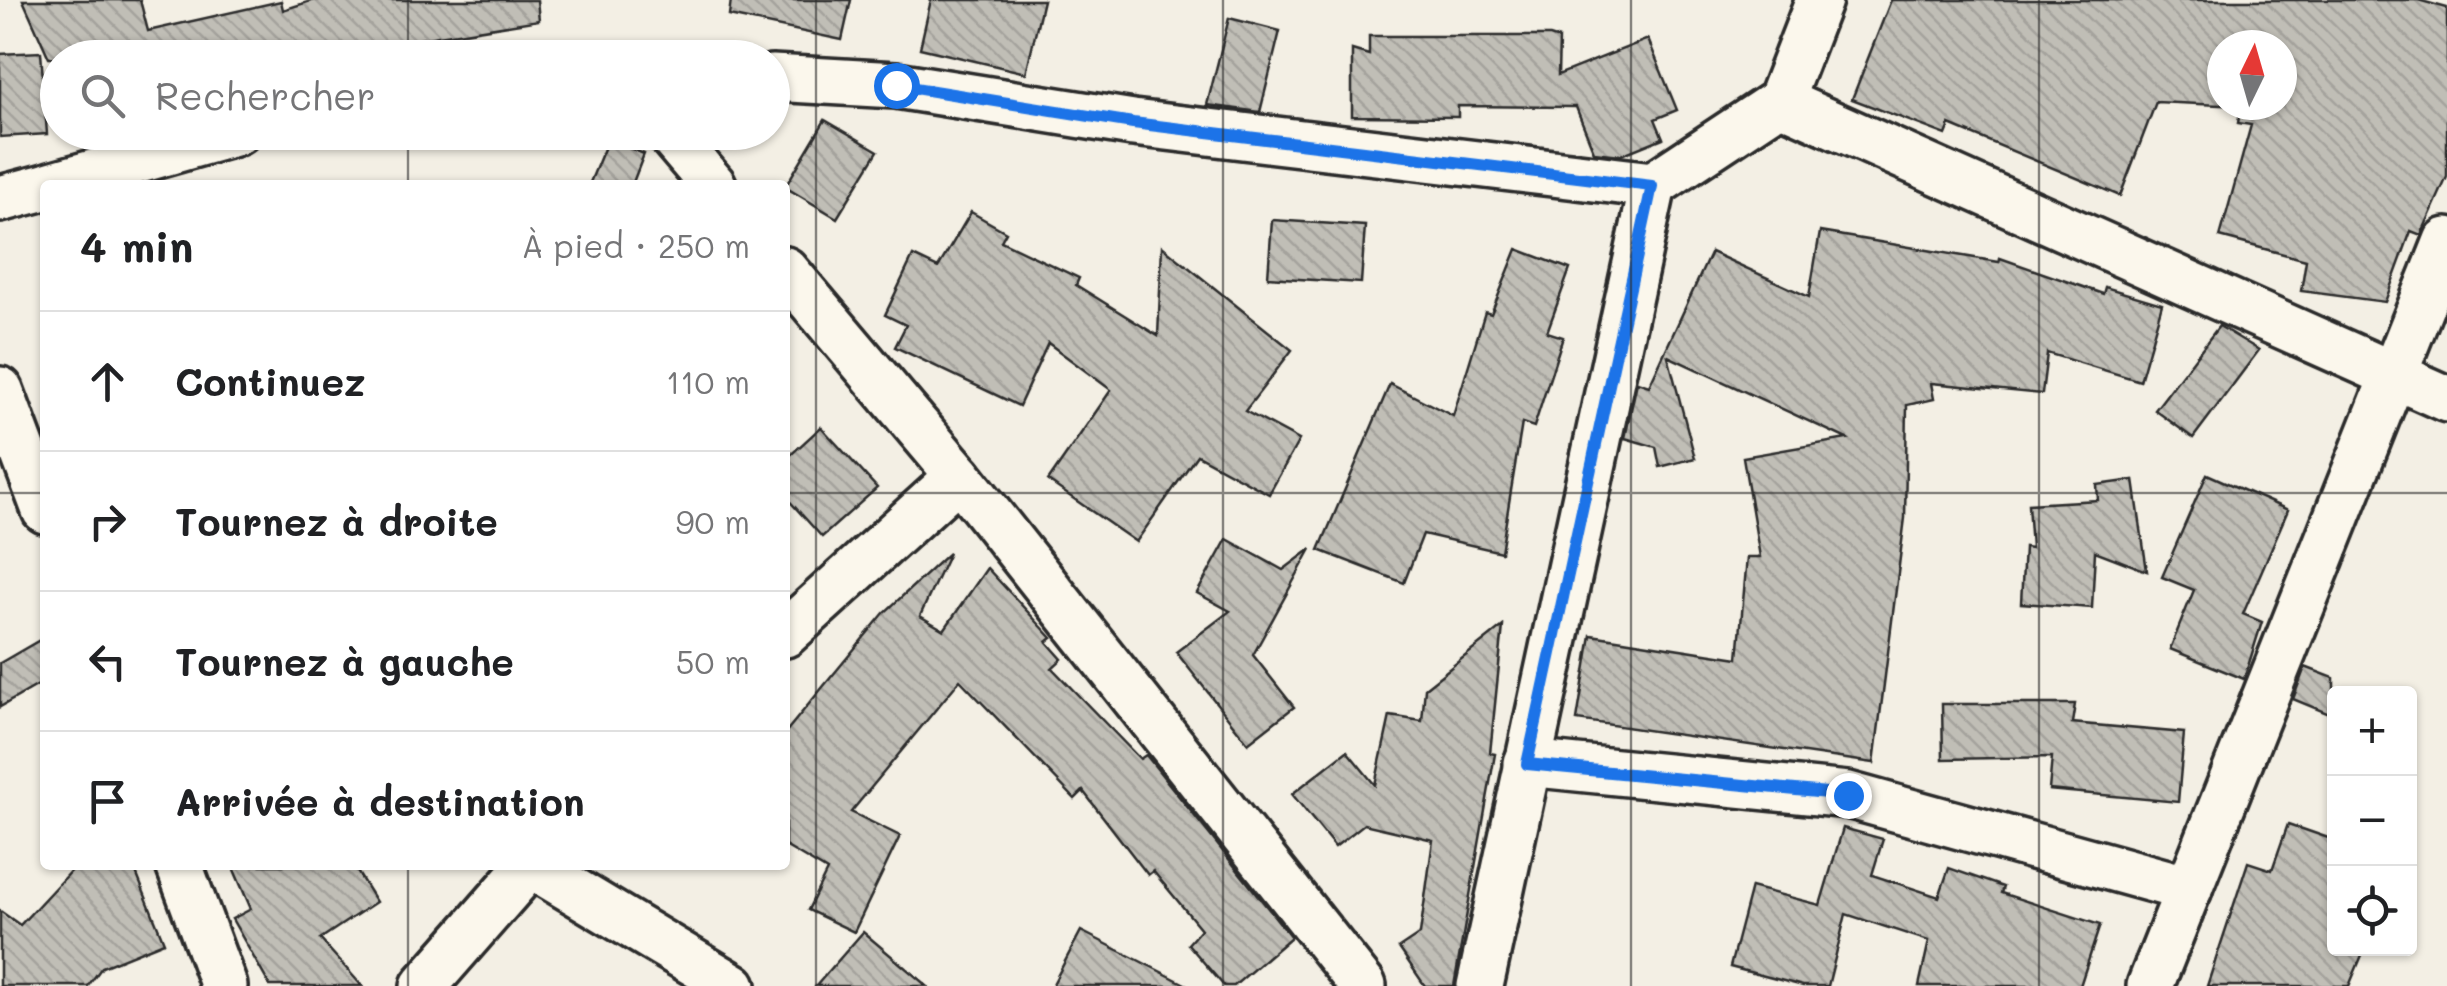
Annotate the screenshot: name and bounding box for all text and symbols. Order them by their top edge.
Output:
north arrow [2207,30,2297,120]
search box [40,40,790,150]
route start [874,63,920,109]
icon: search [75,68,130,123]
text: Rechercher [155,70,376,120]
text: 4 min [80,218,193,273]
text: À pied · 250 m [522,224,750,266]
icon: ahead [80,354,135,409]
text: Continuez [175,356,366,406]
text: 110 m [666,360,750,402]
icon: right [80,494,135,549]
text: Tournez à droite [175,496,498,546]
text: 90 m [676,500,750,542]
icon: left [80,634,135,689]
text: Tournez à gauche [175,636,514,686]
text: 50 m [676,640,750,682]
map controls [2327,686,2417,956]
button: + [2327,686,2417,776]
route end [1826,773,1872,819]
icon: arrive [80,774,135,829]
text: Arrivée à destination [175,776,585,826]
button: − [2327,776,2417,866]
button: locate [2327,866,2417,956]

